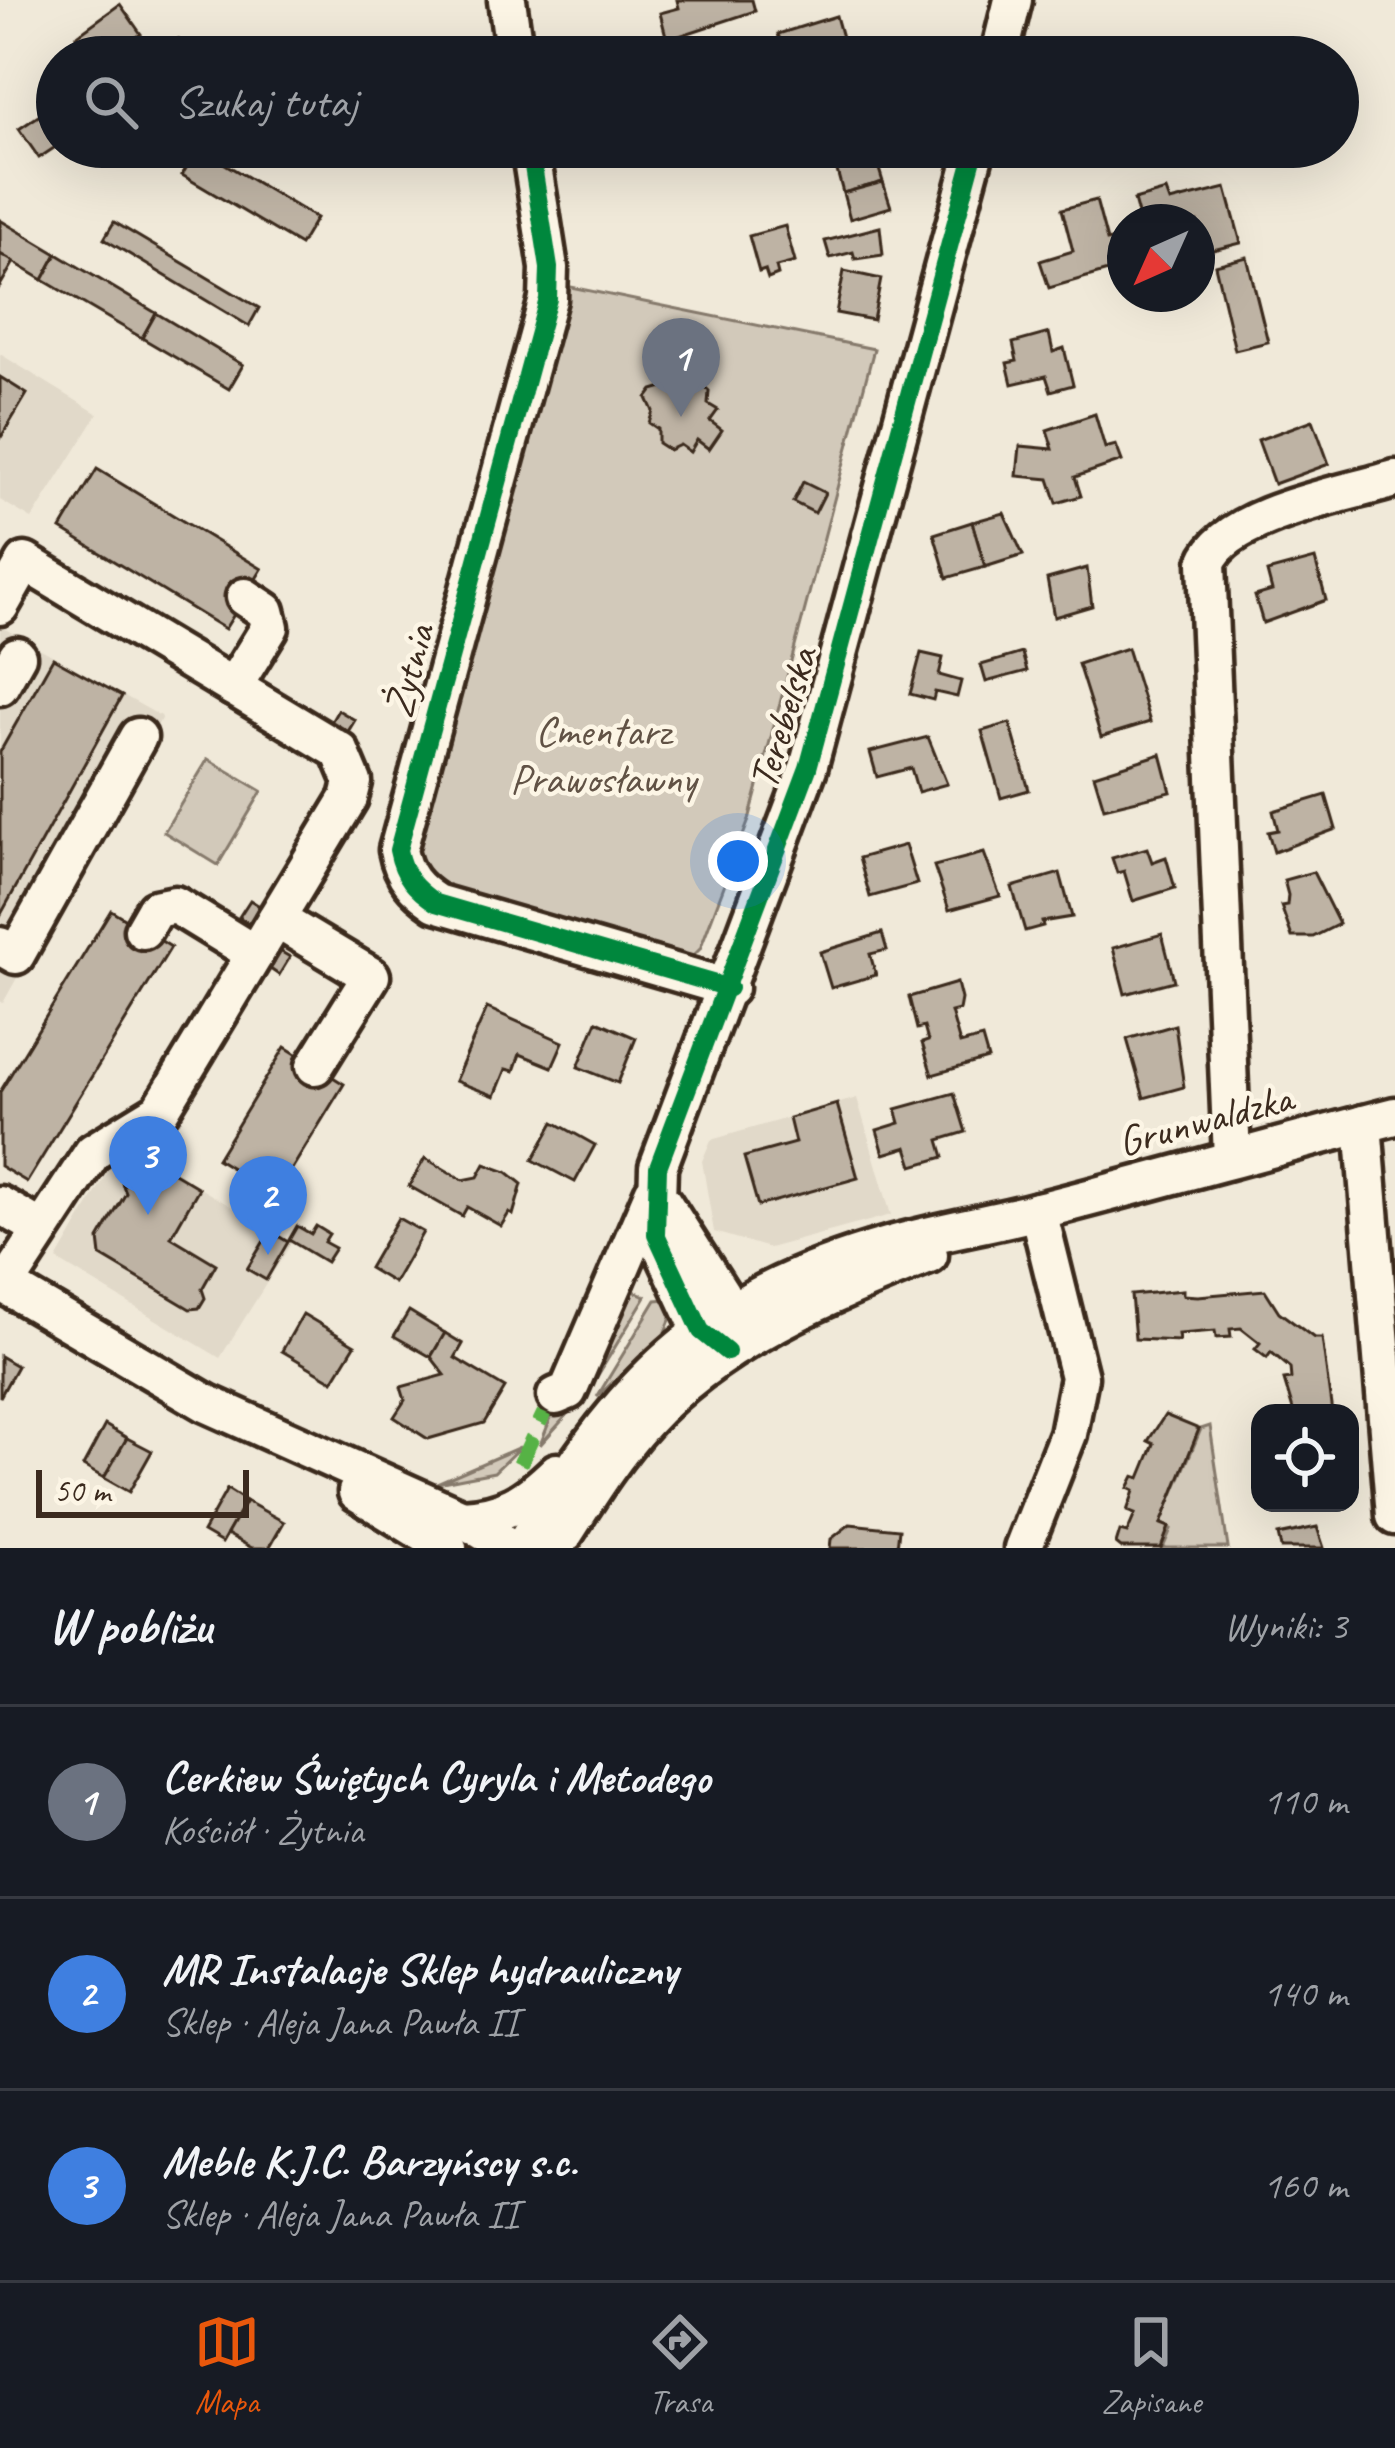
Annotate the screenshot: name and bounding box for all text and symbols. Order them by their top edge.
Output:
search box [36,36,1359,168]
icon: search [78,69,144,135]
text: Szukaj tutaj [174,74,357,131]
north arrow [1107,204,1215,312]
pin: 1 [642,318,720,417]
street label: Żytnia [371,616,448,723]
street label: Terebelska [736,638,830,795]
park label: Cmentarz Prawosławny [510,705,700,806]
your location [708,831,768,891]
street label: Grunwaldzka [1112,1070,1301,1169]
pin: 3 [109,1116,187,1215]
pin: 2 [229,1156,307,1255]
map controls [1251,1404,1359,1512]
button: locate [1251,1404,1359,1512]
scale bar [36,1464,249,1517]
text: 50 m [54,1470,110,1512]
text: W pobliżu [48,1594,211,1658]
text: Wyniki: 3 [1224,1602,1347,1651]
text: Cerkiew Świętych Cyryla i Metodego [162,1749,710,1806]
text: 1 [78,1777,96,1826]
text: 110 m [1263,1777,1347,1826]
text: Kościół · Żytnia [162,1806,363,1855]
text: MR Instalacje Sklep hydrauliczny [162,1941,678,1998]
text: 2 [78,1969,96,2018]
text: 140 m [1263,1969,1347,2018]
text: Sklep · Aleja Jana Pawła II [162,1998,519,2047]
text: Meble K.J.C. Barzyńscy s.c. [162,2133,577,2190]
text: 3 [78,2161,96,2210]
text: 160 m [1263,2161,1347,2210]
text: Sklep · Aleja Jana Pawła II [162,2190,519,2239]
tab: Mapa [194,2309,260,2423]
tab: Trasa [647,2309,713,2423]
tab: Zapisane [1101,2309,1201,2423]

